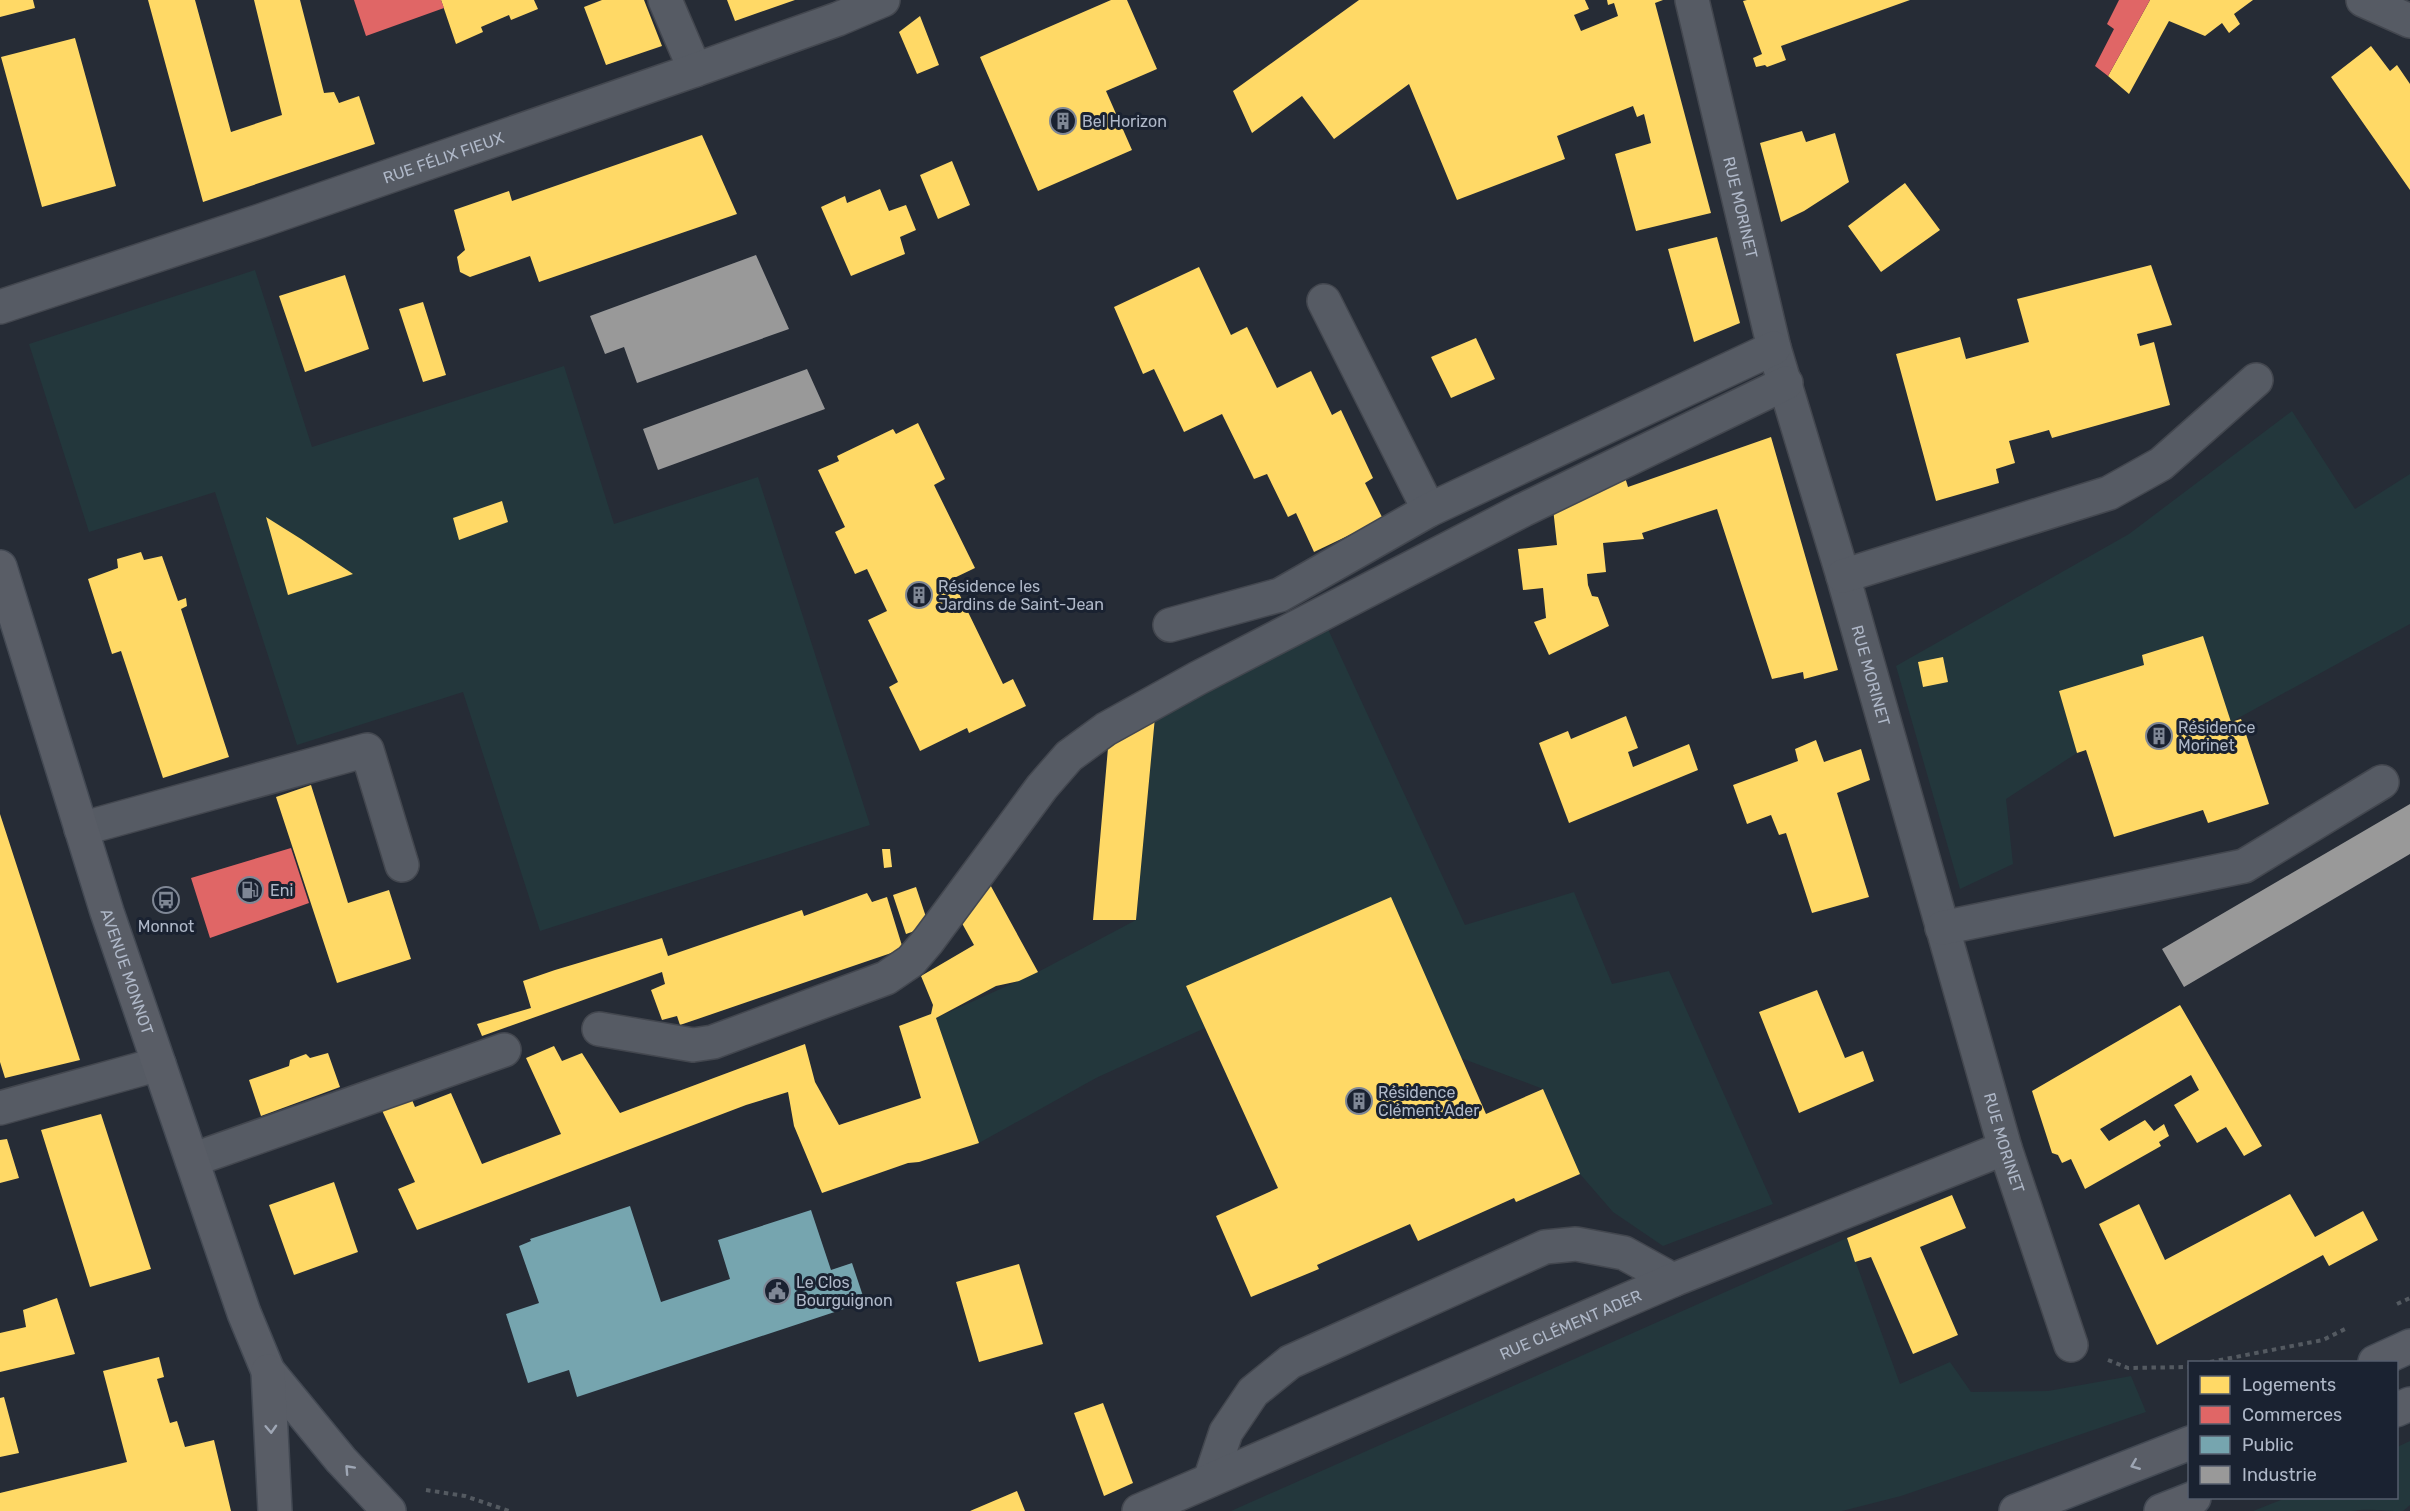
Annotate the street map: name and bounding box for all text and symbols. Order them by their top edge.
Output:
building icon: Bel Horizon [1048,106,1078,136]
place label: Bel Horizon [1082,112,1167,131]
street label: RUE FÉLIX FIEUX [381,128,507,188]
street label: RUE MORINET [1719,155,1762,260]
place label: Résidence les Jardins de Saint-Jean [938,577,1104,614]
building icon: Résidence les Jardins de Saint-Jean [904,580,934,610]
street label: RUE MORINET [1847,623,1894,728]
place label: Résidence Morinet [2178,718,2255,755]
building icon: Résidence Morinet [2144,721,2174,751]
fuel station icon: Eni [235,875,265,905]
place label: Eni [270,881,293,900]
bus stop icon: Monnot [151,885,181,915]
street label: AVENUE MONNOT [97,906,157,1037]
place label: Monnot [138,917,194,936]
place label: Résidence Clément Ader [1378,1083,1479,1120]
building icon: Résidence Clément Ader [1344,1086,1374,1116]
street label: RUE MORINET [1980,1091,2028,1195]
place label: Le Clos Bourguignon [796,1273,893,1310]
public building icon: Le Clos Bourguignon [762,1276,792,1306]
street label: RUE CLÉMENT ADER [1497,1286,1644,1364]
legend [2188,1361,2398,1499]
text: Logements [2242,1374,2336,1396]
text: Commerces [2242,1404,2342,1426]
one-way arrow [264,1425,277,1434]
text: Public [2242,1434,2294,1456]
one-way arrow [2130,1458,2141,1470]
text: Industrie [2242,1464,2317,1486]
one-way arrow [345,1465,356,1475]

